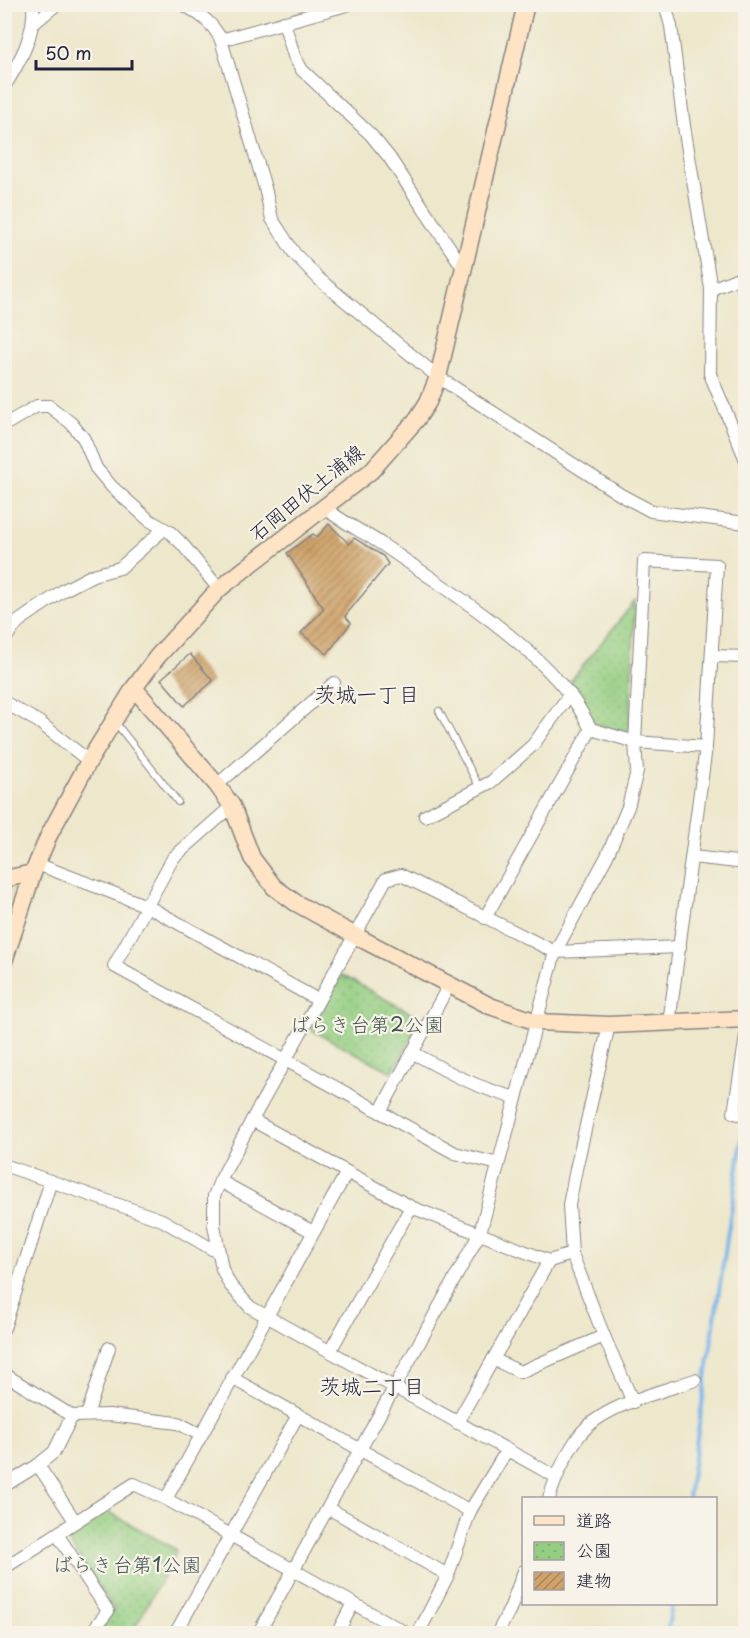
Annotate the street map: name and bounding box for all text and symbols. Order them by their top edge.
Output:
scale bar [36,33,132,71]
text: 50 m [45,39,92,66]
street label: 石岡田伏土浦線 [242,436,370,548]
district label: 茨城一丁目 [315,677,420,709]
park label: ばらき台第2公園 [290,1009,444,1039]
district label: 茨城二丁目 [320,1369,425,1401]
legend [522,1497,717,1605]
text: 道路 [576,1506,612,1533]
text: 公園 [576,1536,612,1563]
park label: ばらき台第1公園 [53,1549,201,1579]
text: 建物 [576,1566,612,1593]

